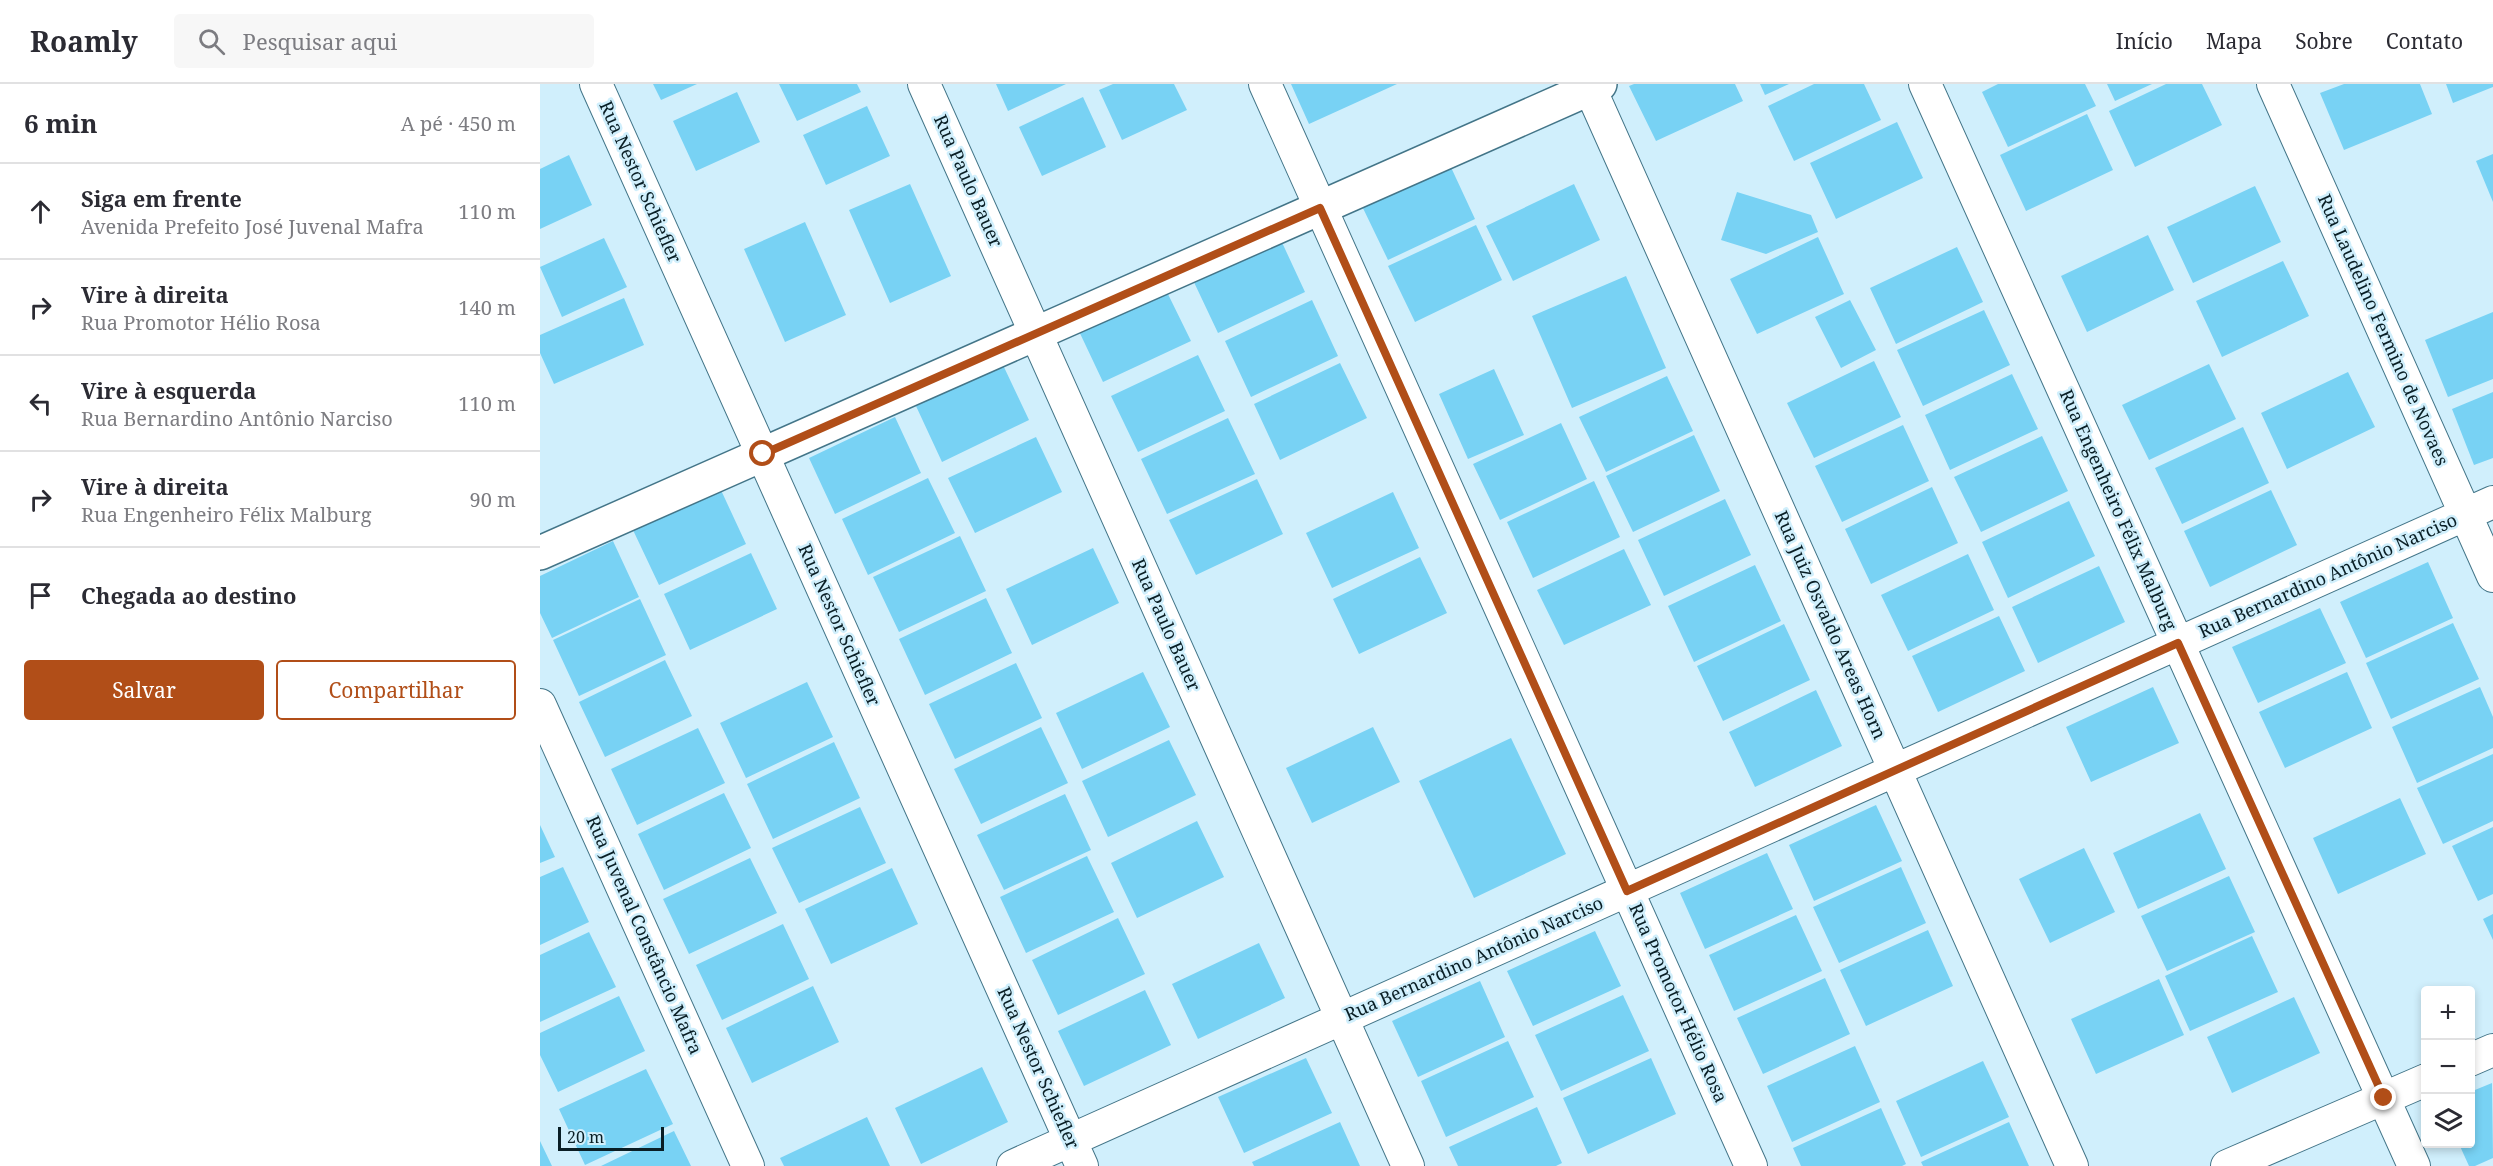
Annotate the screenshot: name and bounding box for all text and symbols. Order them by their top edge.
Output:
search box [174,14,594,68]
text: Roamly [30,22,138,60]
icon: search [195,25,228,58]
text: Pesquisar aqui [243,26,397,56]
text: Início [2116,27,2173,55]
text: Mapa [2206,27,2262,55]
text: Sobre [2295,27,2353,55]
text: Contato [2386,27,2463,55]
street label: Rua Nestor Schiefler [594,97,688,267]
text: 6 min [24,105,98,141]
text: A pé · 450 m [401,110,516,137]
street label: Rua Paulo Bauer [929,111,1009,251]
text: Siga em frente [81,183,242,213]
street label: Rua Laudelino Fermino de Novaes [2313,190,2455,469]
icon: ahead [24,195,57,228]
text: 110 m [458,198,516,225]
text: Avenida Prefeito José Juvenal Mafra [81,213,424,240]
text: Vire à direita [81,279,229,309]
icon: right [24,291,57,324]
text: 140 m [458,294,516,321]
text: Rua Promotor Hélio Rosa [81,309,321,336]
text: Vire à esquerda [81,375,257,405]
street label: Rua Engenheiro Félix Malburg [2055,385,2183,634]
icon: left [24,387,57,420]
text: 110 m [458,390,516,417]
text: Rua Bernardino Antônio Narciso [81,405,393,432]
route start [749,440,775,466]
text: Vire à direita [81,471,229,501]
icon: right [24,483,57,516]
text: 90 m [470,486,516,513]
text: Rua Engenheiro Félix Malburg [81,501,371,528]
street label: Rua Juiz Osvaldo Areas Horn [1770,507,1892,743]
street label: Rua Bernardino Antônio Narciso [2195,507,2461,643]
street label: Rua Nestor Schiefler [793,540,887,710]
street label: Rua Paulo Bauer [1127,555,1207,695]
icon: arrive [24,579,57,612]
text: Chegada ao destino [81,580,296,610]
button: Salvar [24,660,264,720]
button: Compartilhar [276,660,516,720]
street label: Rua Juvenal Constâncio Mafra [581,811,709,1058]
street label: Rua Bernardino Antônio Narciso [1341,890,1607,1026]
street label: Rua Promotor Hélio Rosa [1624,899,1734,1106]
street label: Rua Nestor Schiefler [992,983,1086,1153]
map controls [2421,986,2475,1148]
button: + [2421,986,2475,1040]
button: − [2421,1040,2475,1094]
route end [2370,1084,2396,1110]
button: layers [2421,1094,2475,1148]
scale bar [558,1124,664,1152]
text: 20 m [567,1126,604,1148]

